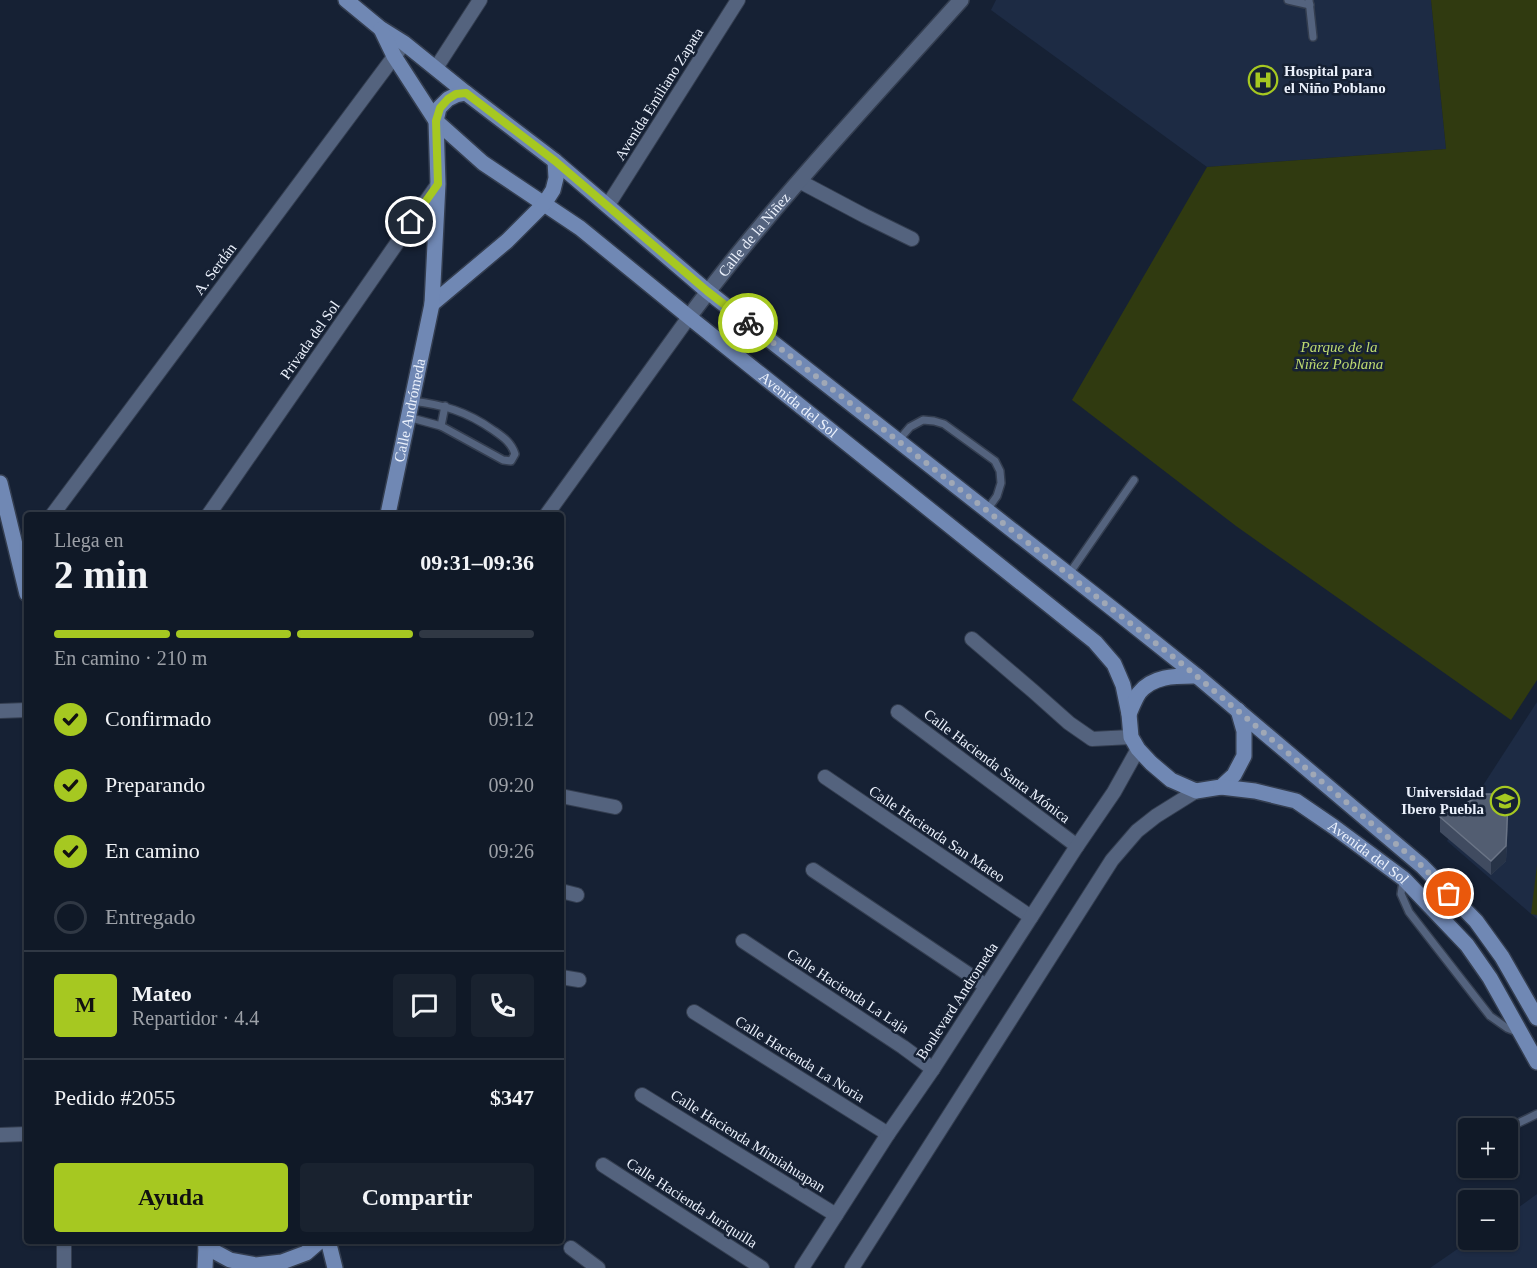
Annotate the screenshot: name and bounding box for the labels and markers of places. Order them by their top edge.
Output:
place label: Hospital para el Niño Poblano [1284,63,1386,96]
hospital icon: Hospital para el Niño Poblano [1247,64,1279,96]
pin [385,196,436,247]
place label: Universidad Ibero Puebla [1401,784,1485,817]
school or university icon: Universidad Ibero Puebla [1489,785,1521,817]
pin [1423,868,1474,919]

